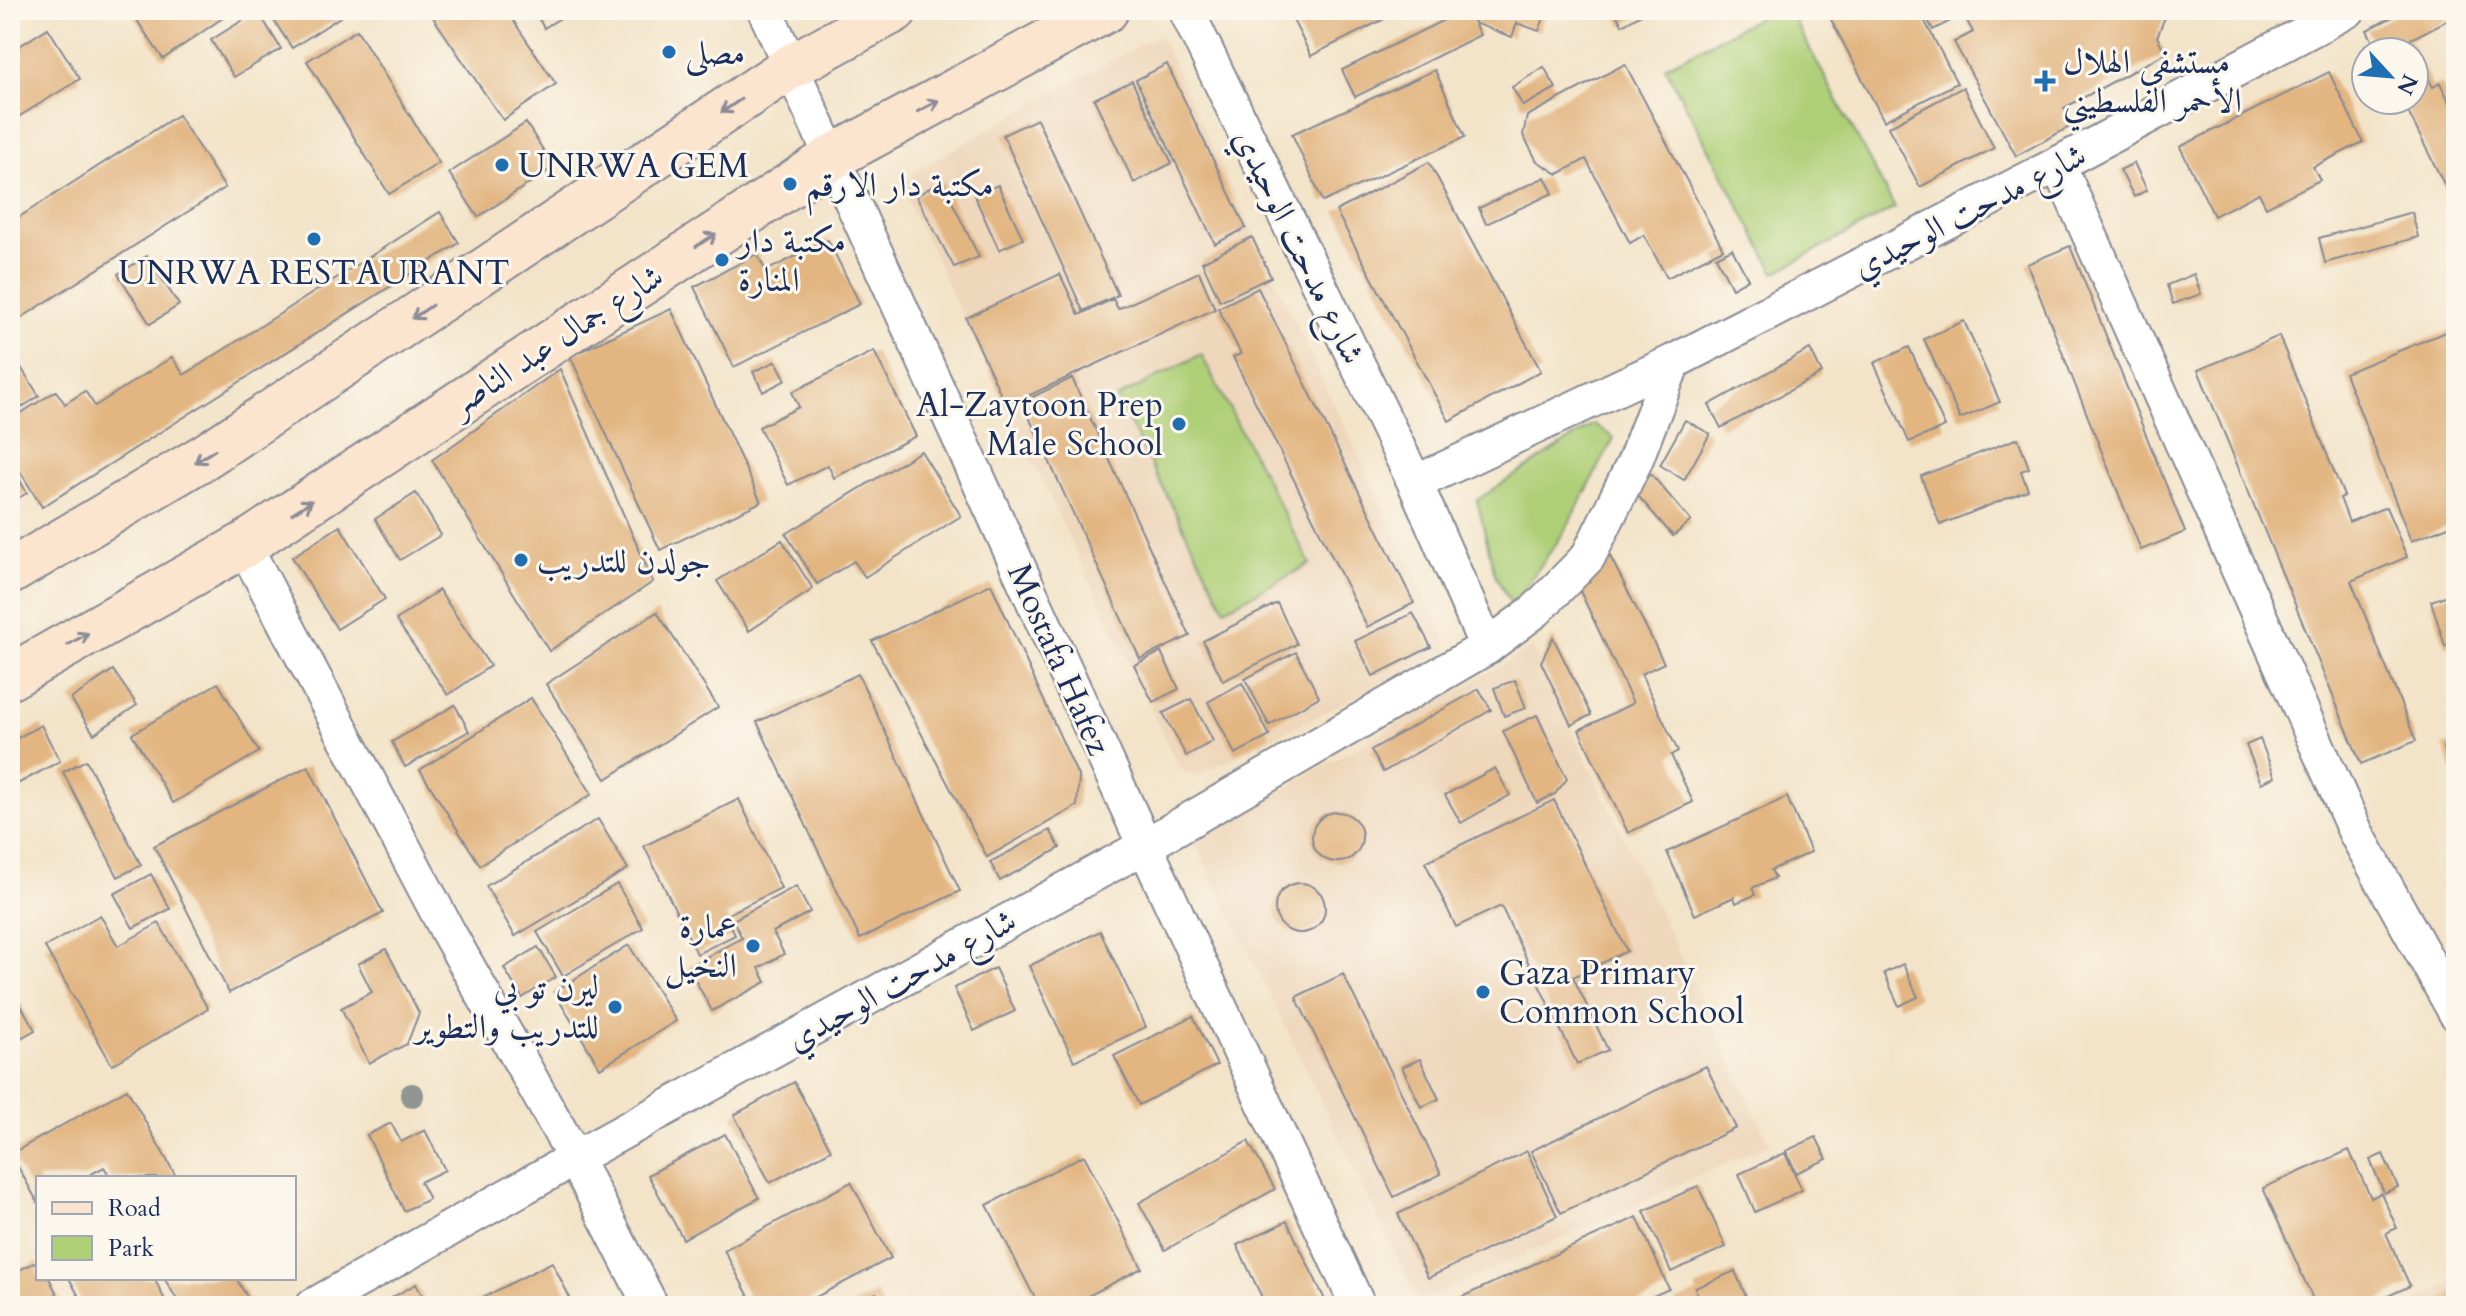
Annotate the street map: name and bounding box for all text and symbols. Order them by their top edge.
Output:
place label: مصلى [685,30,745,77]
north arrow [2350,36,2430,116]
place label: مستشفى الهلال الأحمر الفلسطيني [2063,39,2242,132]
marker: مصلى [660,43,678,61]
text: N [2389,69,2425,99]
marker: مستشفى الهلال الأحمر الفلسطيني [2034,70,2056,92]
one-way arrow [916,97,939,113]
one-way arrow [721,98,743,114]
street label: شارع مدحت الوحيدي [1218,121,1376,374]
street label: شارع مدحت الوحيدي [1845,132,2096,294]
place label: UNRWA GEM [518,143,749,189]
marker: UNRWA GEM [493,156,511,174]
place label: مكتبة دار الارقم [806,162,994,216]
marker: مكتبة دار الارقم [781,175,799,193]
place label: مكتبة دار المنارة [735,218,846,303]
marker: UNRWA RESTAURANT [305,230,323,248]
one-way arrow [694,232,717,248]
place label: UNRWA RESTAURANT [118,250,510,296]
marker: مكتبة دار المنارة [713,251,731,269]
street label: شارع جمال عبد الناصر [438,253,675,432]
one-way arrow [411,304,433,320]
place label: Al-Zaytoon Prep Male School [916,382,1163,467]
marker: Al-Zaytoon Prep Male School [1170,415,1188,433]
one-way arrow [194,449,217,465]
one-way arrow [290,498,312,515]
place label: جولدن للتدريب [537,538,711,584]
marker: جولدن للتدريب [512,551,530,569]
street label: Mostafa Hafez [996,556,1122,763]
one-way arrow [66,630,89,646]
street label: شارع مدحت الوحيدي [778,898,1027,1067]
place label: عمارة النخيل [664,904,737,989]
marker: عمارة النخيل [744,937,762,955]
place label: Gaza Primary Common School [1499,950,1745,1035]
place label: ليرن تو بي للتدريب والتطوير [412,965,599,1050]
marker: Gaza Primary Common School [1474,983,1492,1001]
marker: ليرن تو بي للتدريب والتطوير [606,998,624,1016]
legend [36,1176,296,1280]
text: Road [108,1192,161,1225]
text: Park [108,1232,154,1265]

